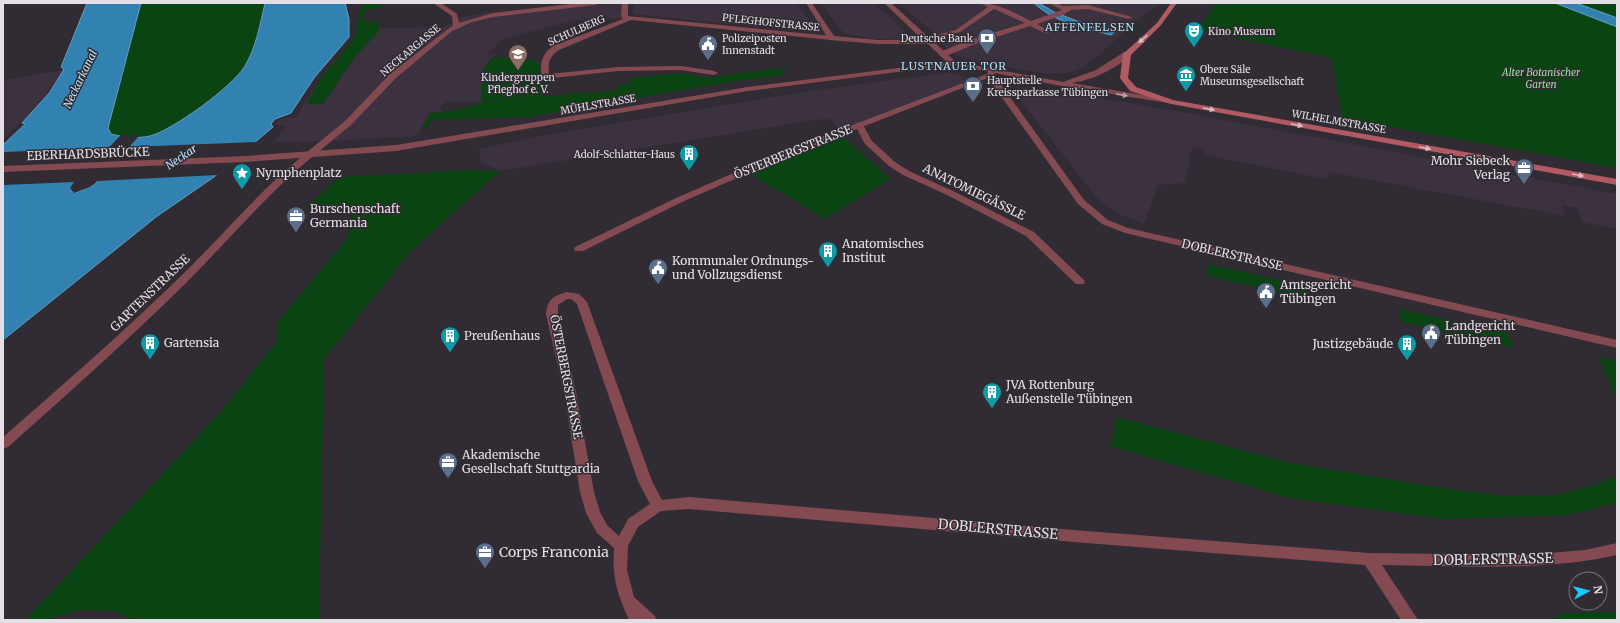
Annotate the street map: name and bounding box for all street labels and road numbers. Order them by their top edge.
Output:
street label: PFLEGHOFSTRASSE [722,11,821,34]
street label: SCHULBERG [546,12,607,49]
street label: NECKARGASSE [378,21,443,79]
street label: MÜHLSTRASSE [559,90,638,118]
street label: WILHELMSTRASSE [1290,107,1388,136]
street label: ÖSTERBERGSTRASSE [732,121,854,182]
street label: EBERHARDSBRÜCKE [26,144,150,163]
street label: ANATOMIEGÄSSLE [920,160,1028,223]
street label: DOBLERSTRASSE [1180,236,1284,274]
street label: GARTENSTRASSE [107,251,193,334]
street label: ÖSTERBERGSTRASSE [547,314,586,441]
street label: DOBLERSTRASSE [937,515,1059,543]
street label: DOBLERSTRASSE [1433,549,1553,569]

